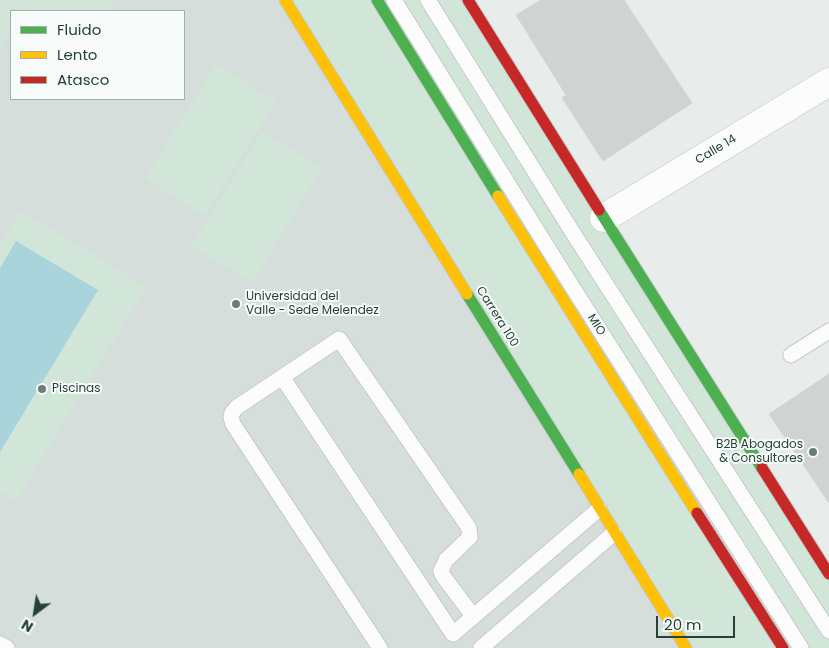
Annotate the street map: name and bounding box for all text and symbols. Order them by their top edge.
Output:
legend [10,10,185,100]
text: Fluido [57,19,101,40]
text: Lento [57,44,97,65]
text: Atasco [57,69,109,90]
street label: Calle 14 [693,132,739,168]
street label: Carrera 100 [473,284,521,350]
place label: Universidad del Valle - Sede Melendez [246,290,379,318]
marker: Universidad del Valle - Sede Melendez [230,298,242,310]
street label: MIO [584,312,608,338]
place label: Piscinas [52,382,100,396]
marker: Piscinas [36,383,48,395]
place label: B2B Abogados & Consultores [716,438,803,466]
marker: B2B Abogados & Consultores [807,446,819,458]
north arrow [10,588,60,638]
scale bar [659,606,738,638]
text: 20 m [664,614,702,635]
text: N [18,615,37,637]

